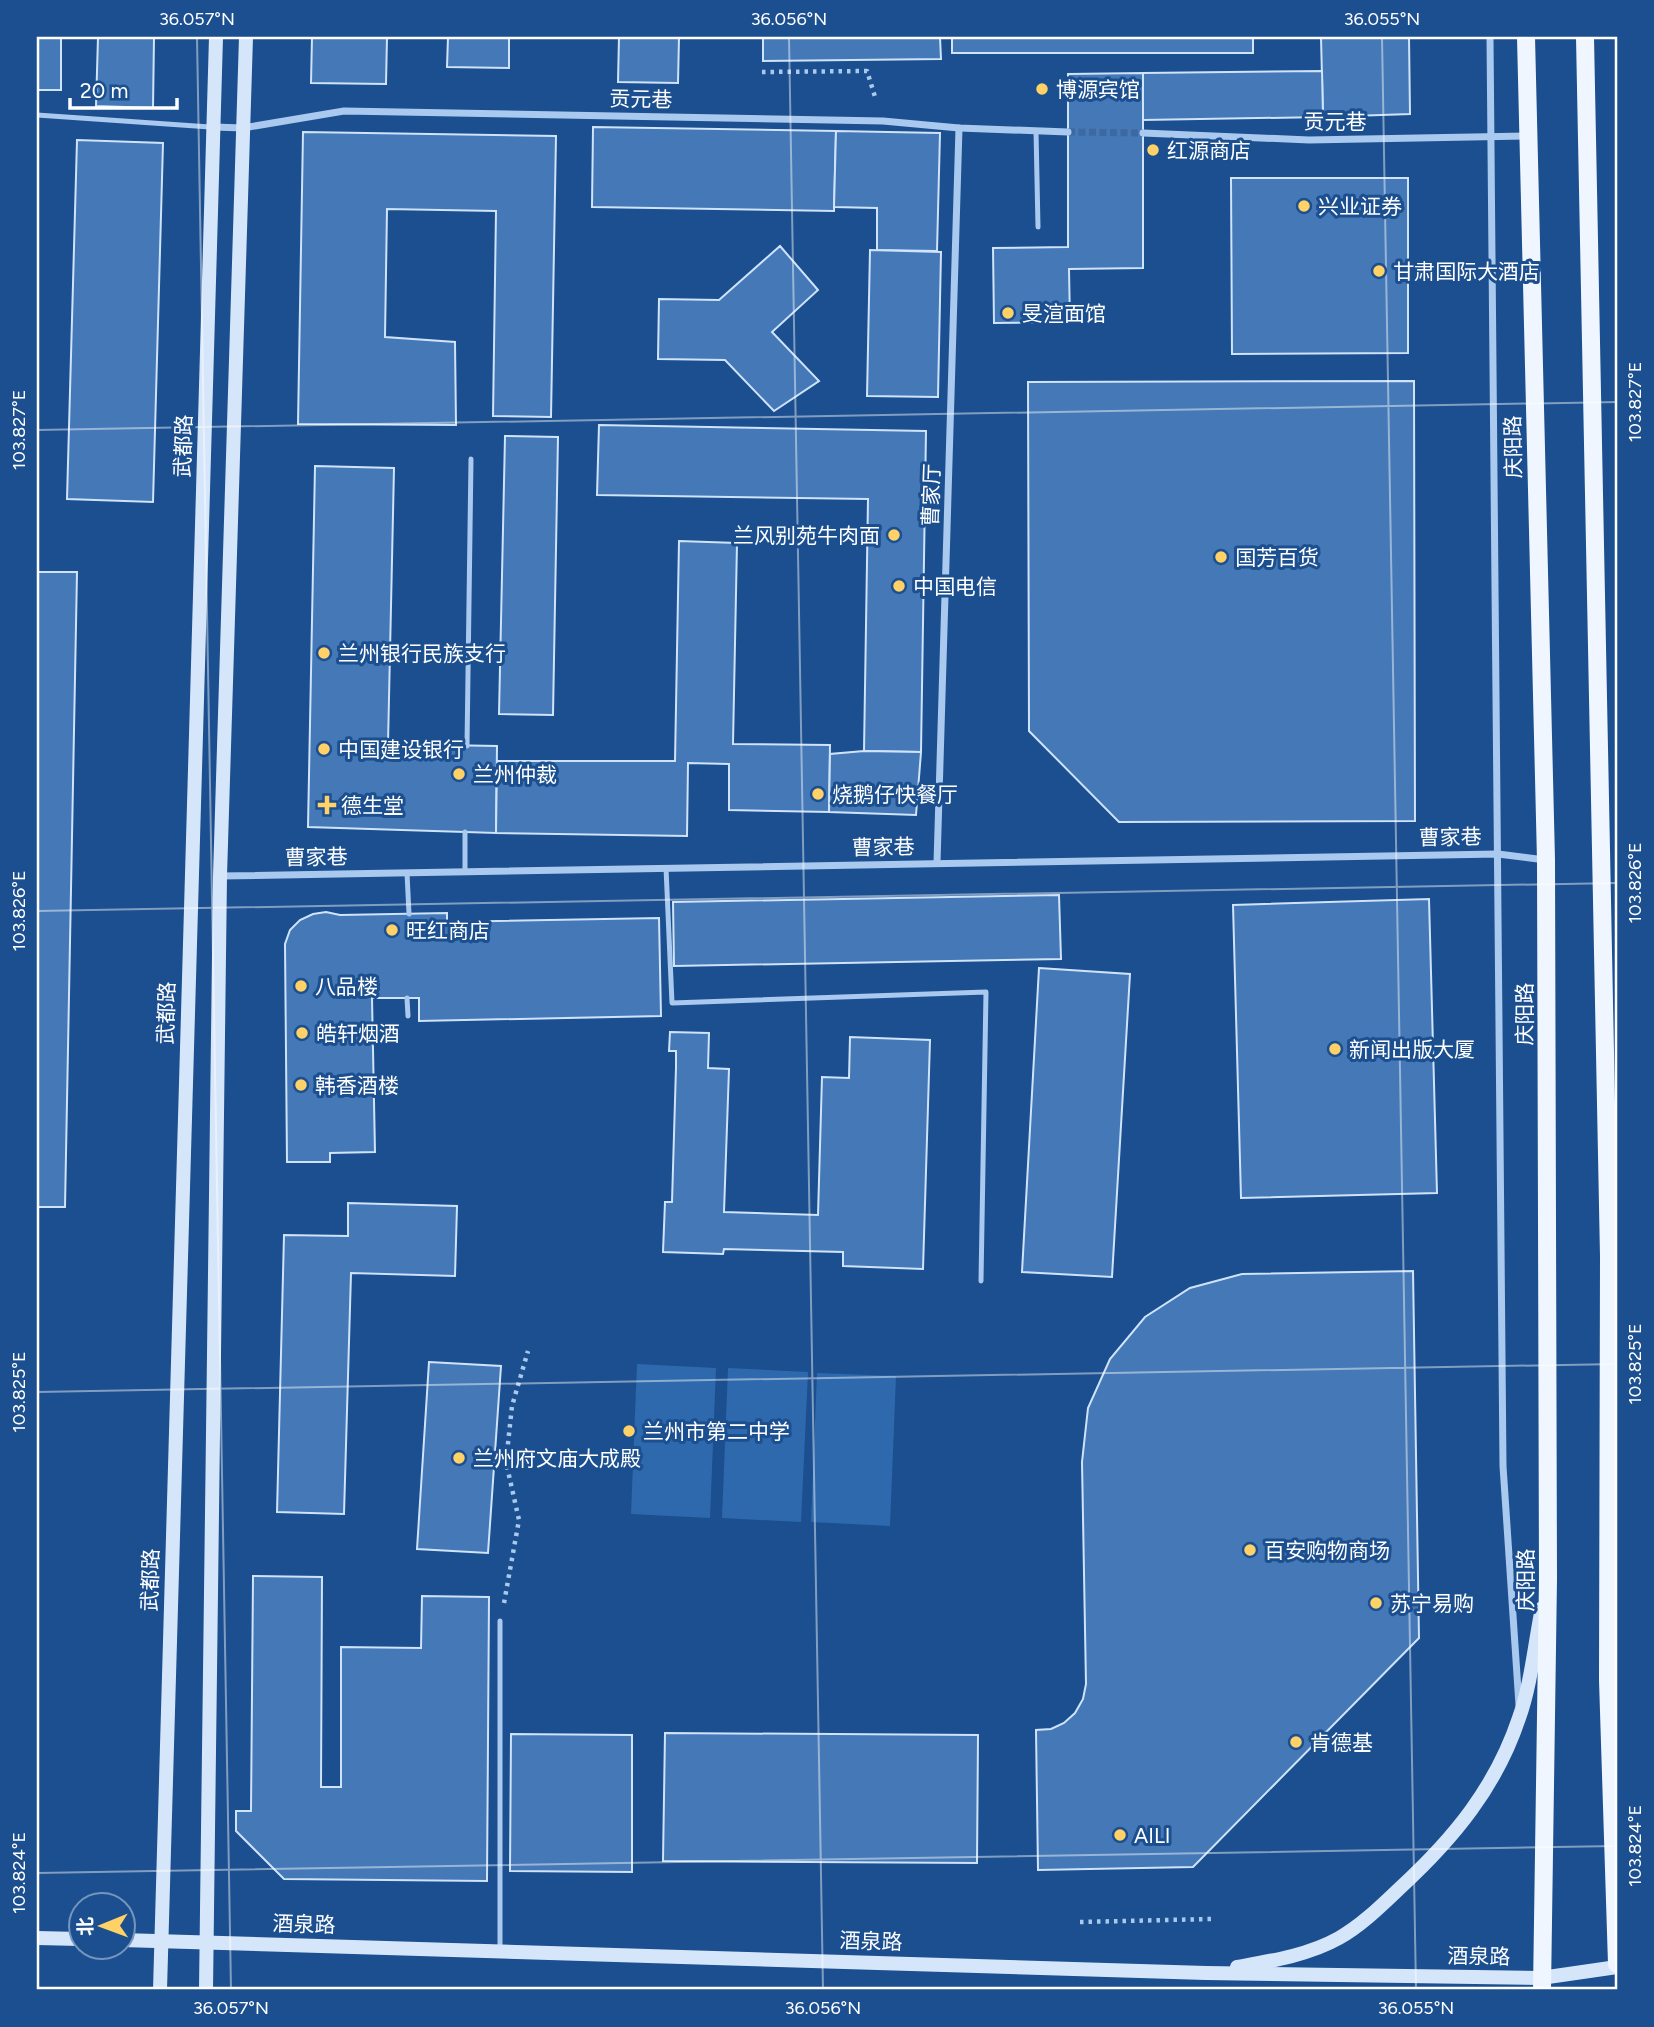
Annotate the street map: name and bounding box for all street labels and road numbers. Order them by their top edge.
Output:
street label: 贡元巷 [609,86,673,112]
street label: 贡元巷 [1304,109,1367,134]
street label: 武都路 [169,414,197,478]
street label: 庆阳路 [1500,415,1526,479]
street label: 曹家厅 [917,463,945,527]
street label: 曹家巷 [1418,824,1482,850]
street label: 曹家巷 [851,834,915,860]
street label: 曹家巷 [284,844,348,870]
street label: 武都路 [152,981,180,1045]
street label: 庆阳路 [1512,983,1537,1046]
street label: 武都路 [136,1548,164,1612]
street label: 庆阳路 [1513,1549,1538,1612]
street label: 酒泉路 [272,1910,336,1938]
street label: 酒泉路 [839,1927,903,1955]
street label: 酒泉路 [1447,1943,1511,1969]

